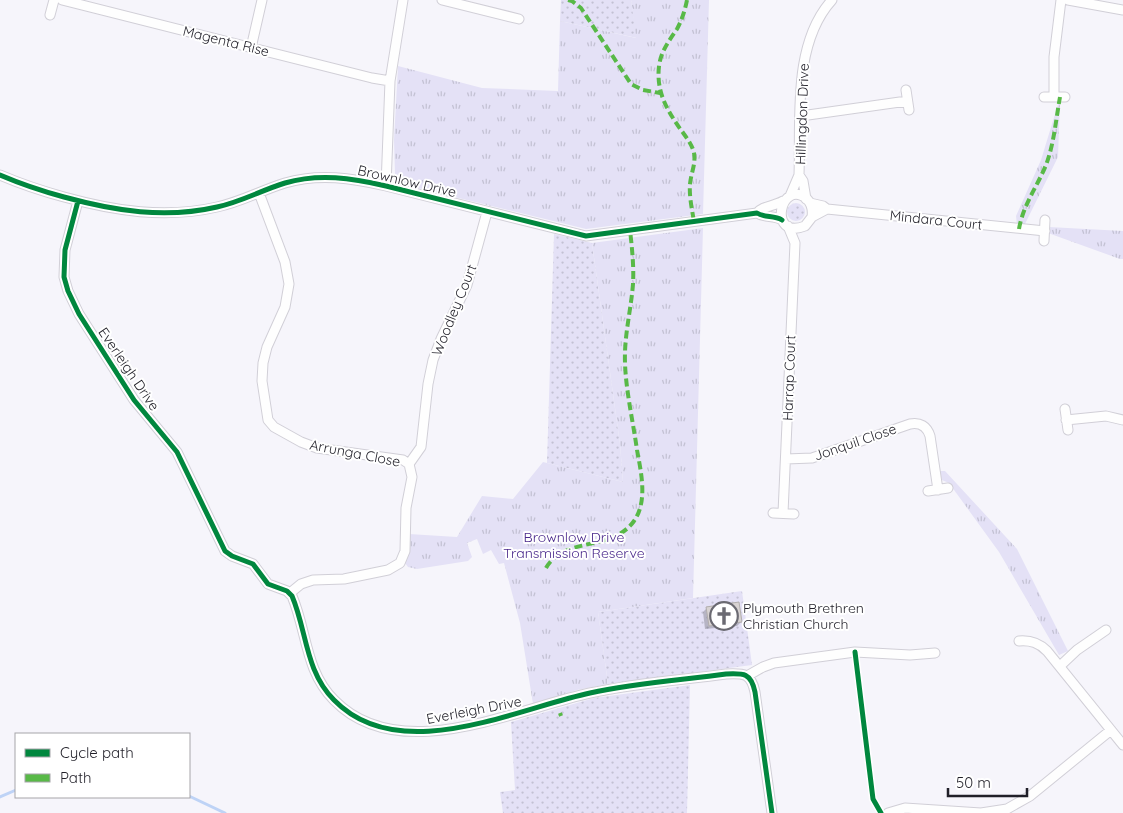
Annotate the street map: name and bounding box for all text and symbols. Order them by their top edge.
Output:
street label: Magenta Rise [181,22,271,60]
street label: Hillingdon Drive [791,63,813,165]
street label: Brownlow Drive [356,161,458,201]
street label: Mindara Court [889,206,983,234]
street label: Woodley Court [427,261,481,358]
street label: Everleigh Drive [95,324,164,414]
street label: Harrap Court [779,335,799,421]
street label: Jonquil Close [811,419,899,465]
street label: Arrunga Close [308,435,402,471]
park label: Brownlow Drive Transmission Reserve [503,528,645,562]
place label: Plymouth Brethren Christian Church [743,599,864,633]
church icon: Plymouth Brethren Christian Church [709,601,739,631]
street label: Everleigh Drive [425,692,523,728]
legend [15,733,190,798]
text: Cycle path [60,743,134,762]
scale bar [948,766,1027,798]
text: Path [60,768,92,787]
text: 50 m [956,773,991,792]

